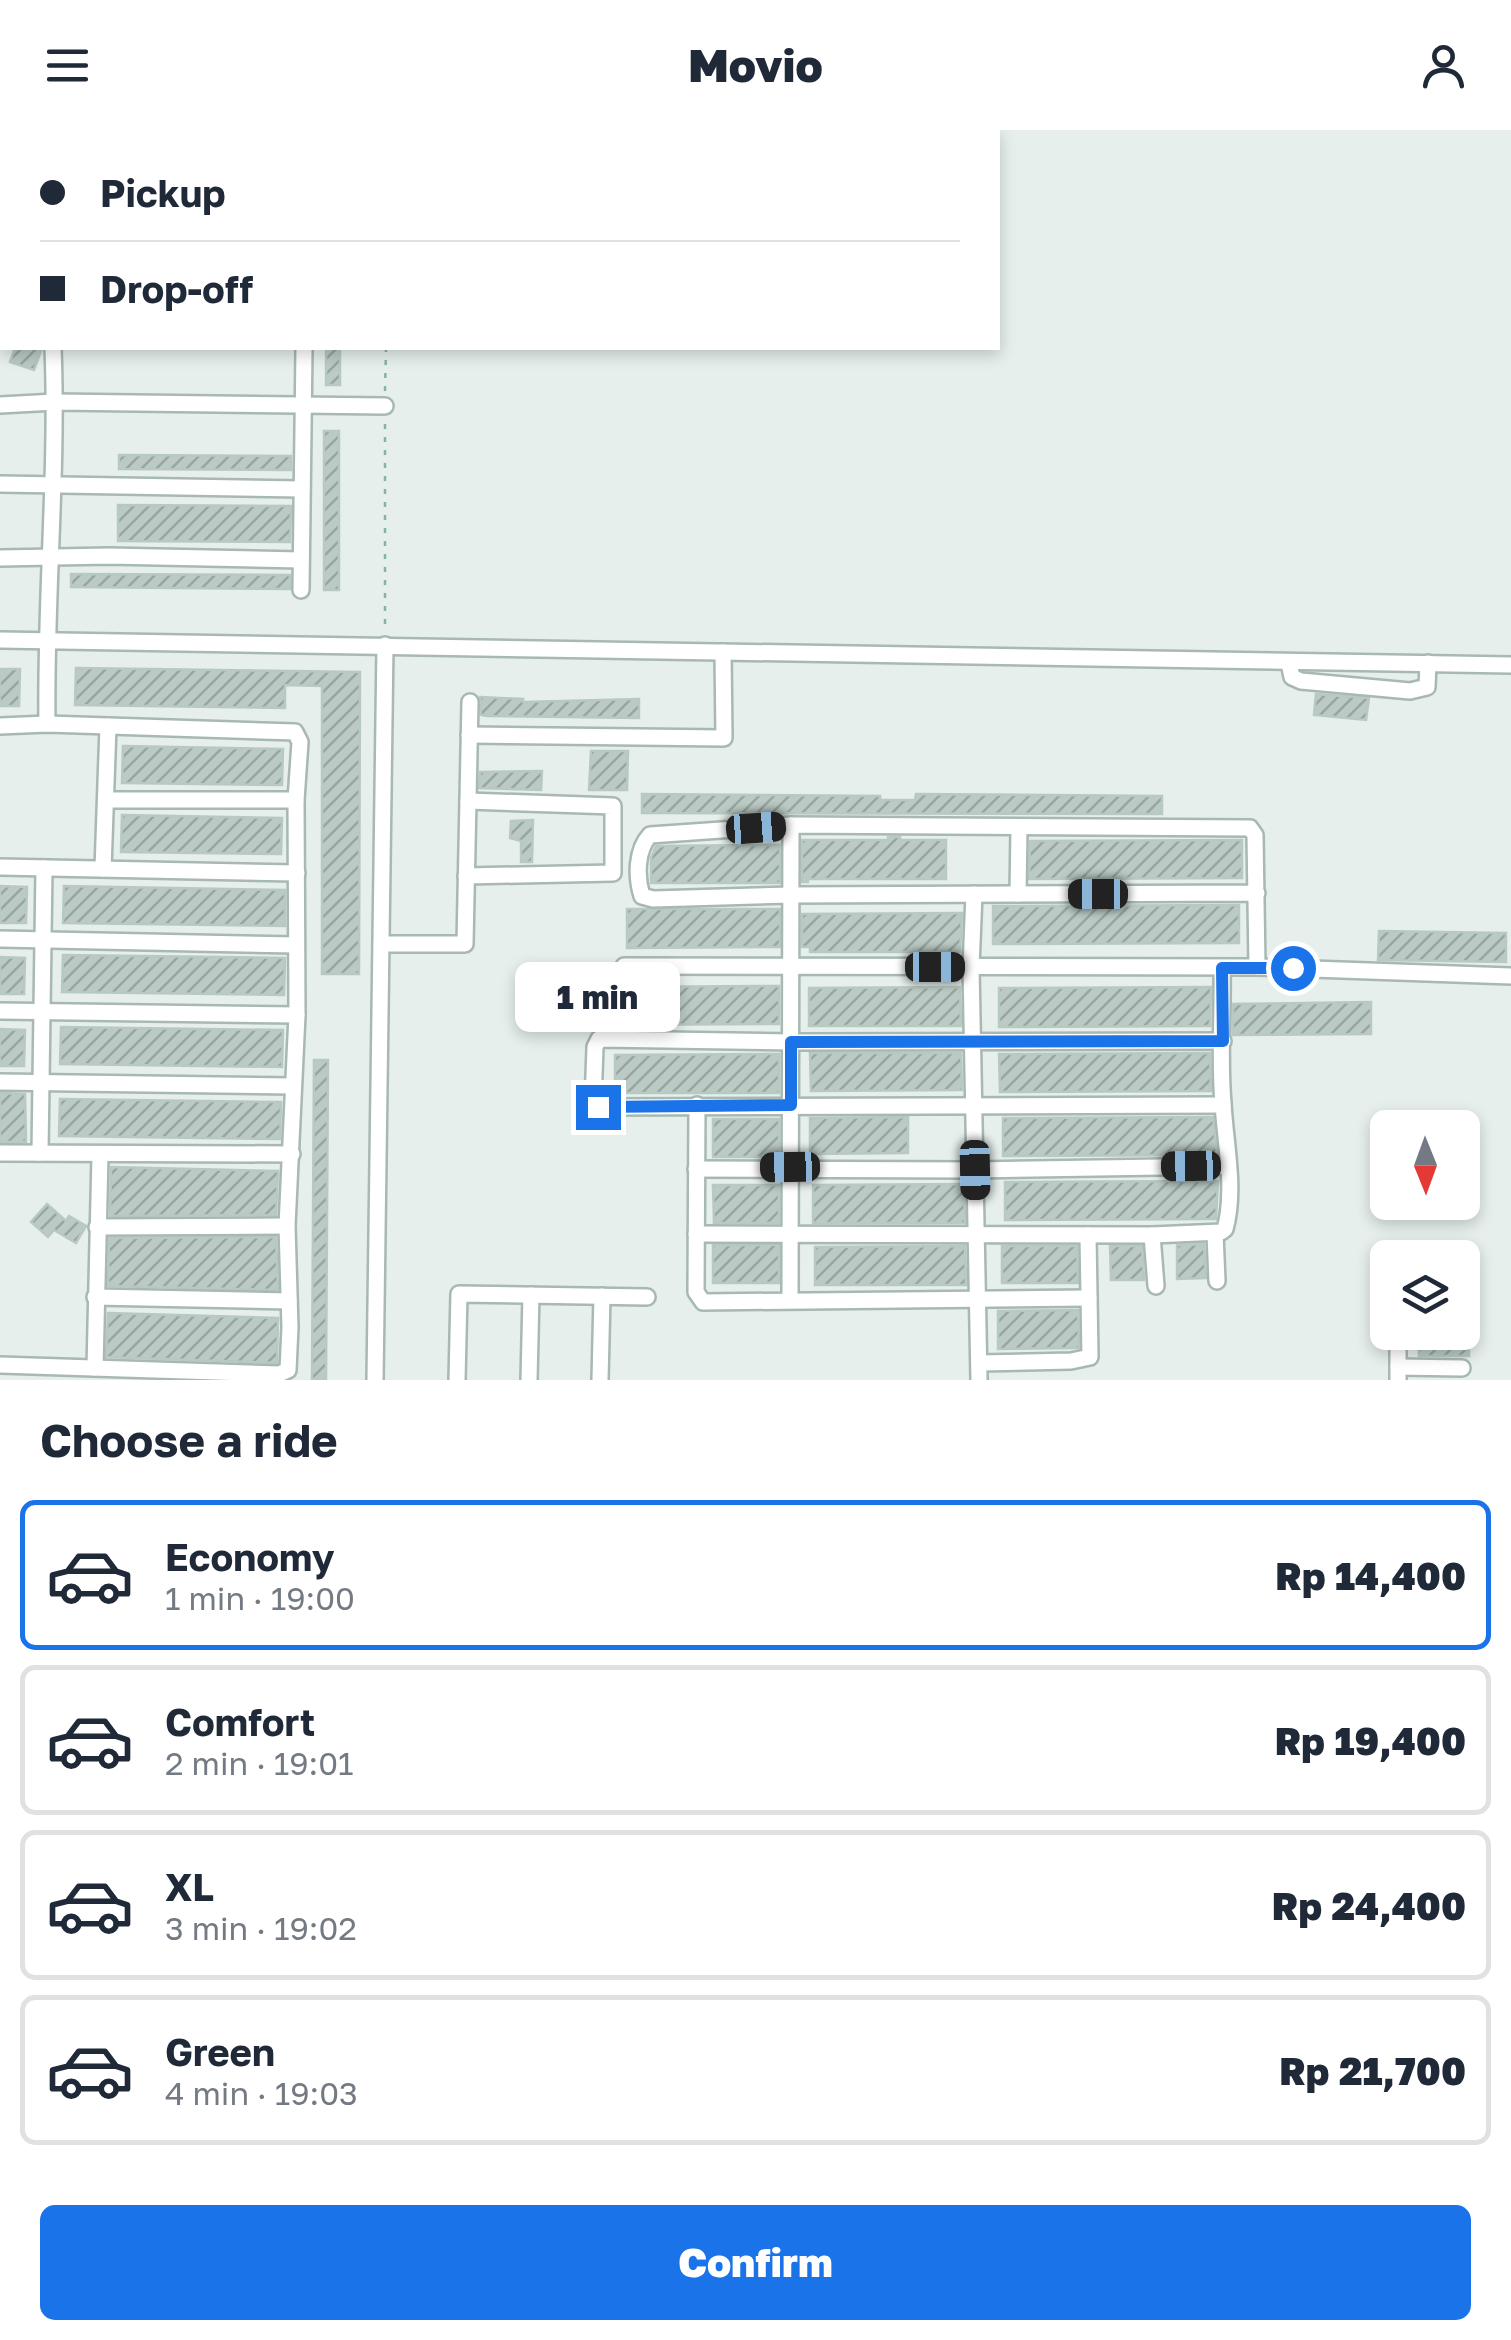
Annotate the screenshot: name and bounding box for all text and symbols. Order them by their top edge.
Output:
icon: menu [40,38,95,93]
text: Movio [688,38,823,92]
icon: person [1416,38,1471,93]
text: Pickup [100,170,226,215]
text: Drop-off [100,266,253,311]
car [725,811,787,845]
car [1068,879,1128,909]
route start [1271,946,1316,991]
car [905,952,965,982]
callout: 1 min [516,962,680,1032]
text: 1 min [557,978,638,1016]
route end [576,1085,621,1130]
north arrow [1370,1110,1480,1220]
map controls [1370,1110,1480,1350]
car [959,1140,991,1200]
car [1161,1150,1221,1182]
car [760,1151,820,1183]
button: layers [1370,1240,1480,1350]
text: Choose a ride [40,1413,338,1467]
icon: car [45,1530,135,1620]
text: Economy [165,1534,334,1579]
text: Rp 14,400 [1275,1553,1466,1598]
text: 1 min · 19:00 [165,1579,355,1617]
icon: car [45,1695,135,1785]
text: Comfort [165,1699,315,1744]
text: Rp 19,400 [1275,1718,1466,1763]
text: 2 min · 19:01 [165,1744,354,1782]
icon: car [45,1860,135,1950]
text: XL [165,1864,214,1909]
text: Rp 24,400 [1272,1883,1466,1928]
text: 3 min · 19:02 [165,1909,357,1947]
icon: car [45,2025,135,2115]
text: Green [165,2029,275,2074]
text: Rp 21,700 [1279,2048,1466,2093]
text: 4 min · 19:03 [165,2074,358,2112]
button: Confirm [40,2205,1471,2320]

